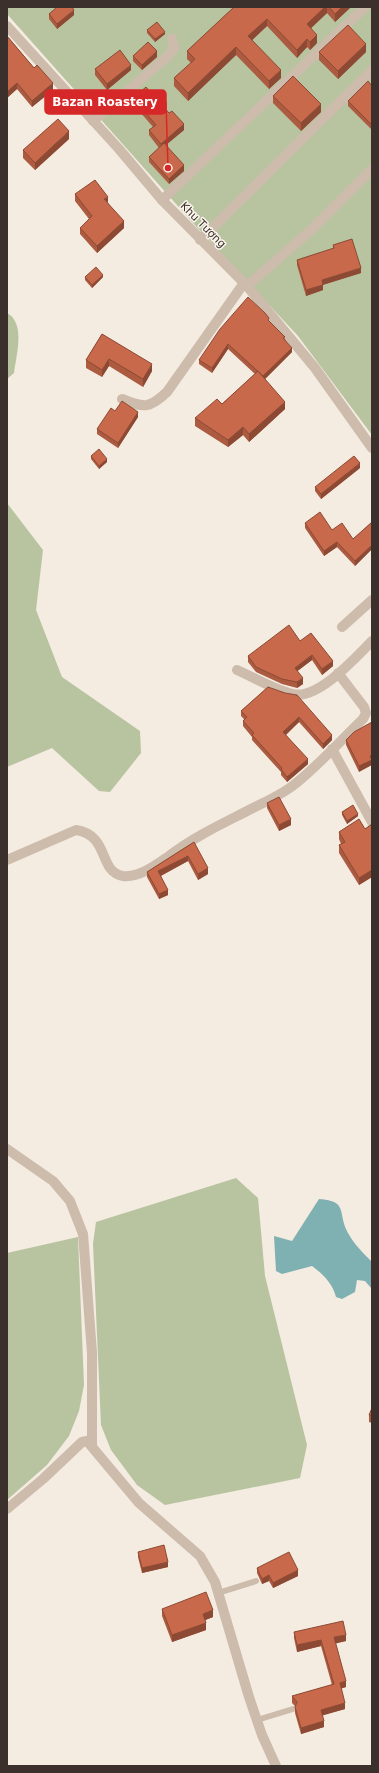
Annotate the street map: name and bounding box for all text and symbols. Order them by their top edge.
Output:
callout: Bazan Roastery [45,90,166,114]
text: Bazan Roastery [52,95,158,109]
street label: Khu Tượng [178,200,228,250]

